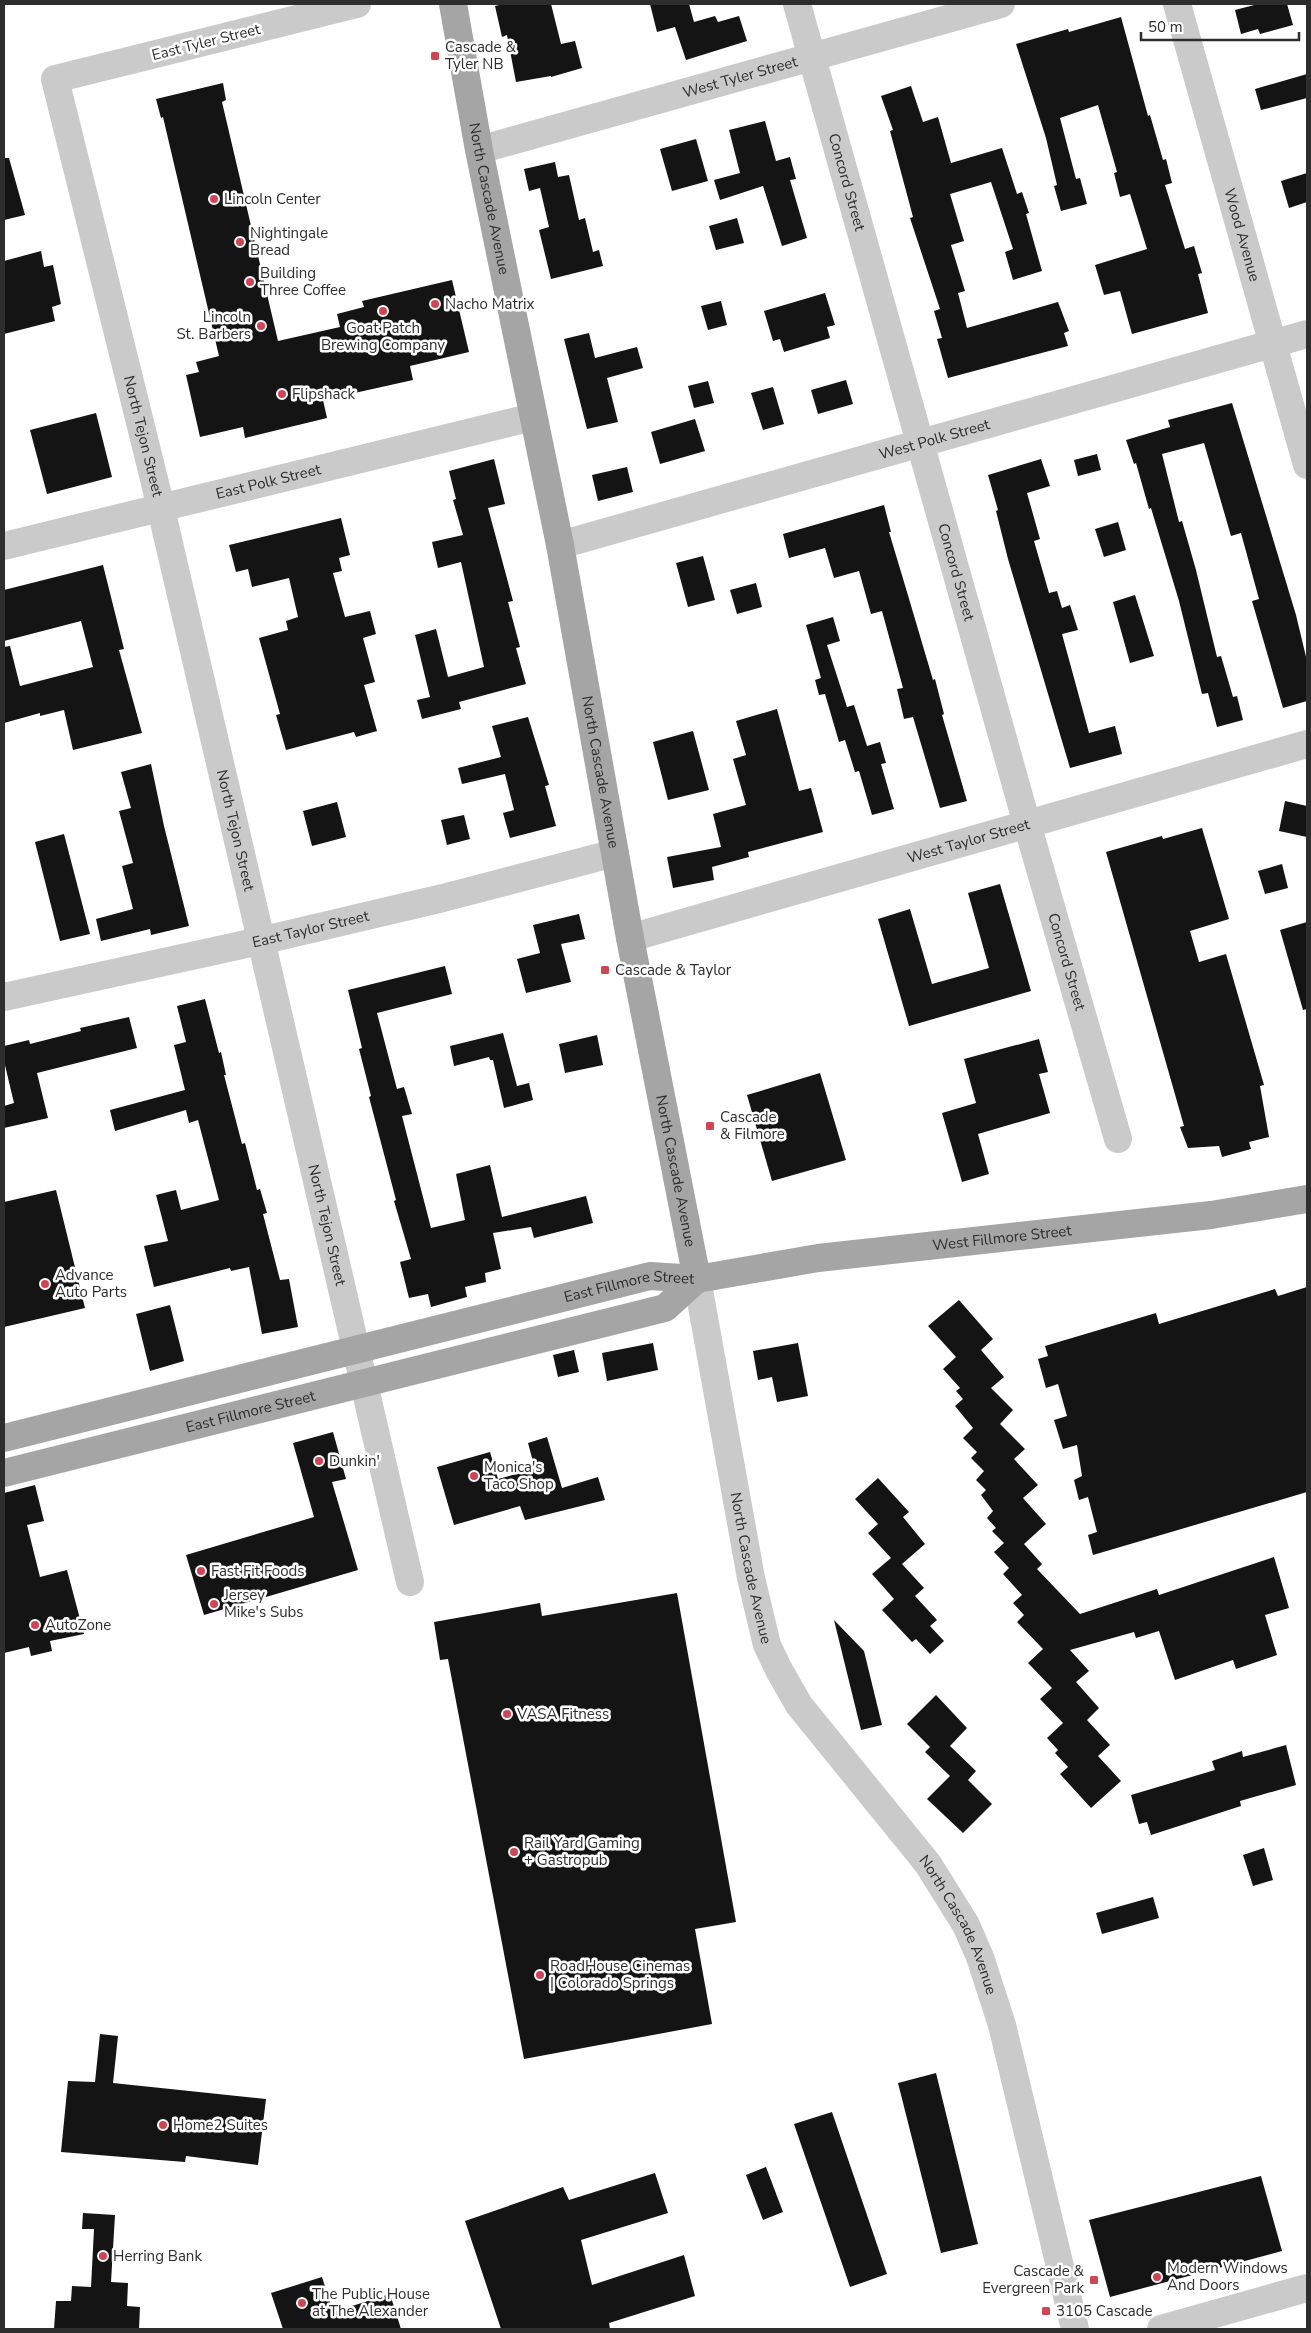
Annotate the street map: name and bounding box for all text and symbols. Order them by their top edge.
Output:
scale bar [1141,10,1298,42]
text: 50 m [1148,17,1183,37]
street label: East Tyler Street [150,19,263,65]
place label: Cascade & Tyler NB [445,37,516,74]
marker: Cascade & Tyler NB [429,50,441,62]
street label: West Tyler Street [680,51,800,103]
street label: North Cascade Avenue [464,121,514,276]
street label: Concord Street [824,131,870,234]
street label: Wood Avenue [1219,186,1265,284]
place label: Lincoln Center [224,189,321,209]
marker: Lincoln Center [208,193,220,205]
place label: Nightingale Bread [250,223,328,260]
marker: Nightingale Bread [234,236,246,248]
place label: Building Three Coffee [260,263,346,300]
marker: Building Three Coffee [244,276,256,288]
place label: Nacho Matrix [445,294,535,314]
marker: Nacho Matrix [429,298,441,310]
marker: Goat Patch Brewing Company [377,305,389,317]
place label: Lincoln St. Barbers [176,307,251,344]
place label: Goat Patch Brewing Company [321,318,445,355]
marker: Lincoln St. Barbers [255,320,267,332]
street label: North Tejon Street [119,373,168,499]
place label: Flipshack [292,384,356,404]
marker: Flipshack [276,388,288,400]
street label: West Polk Street [877,414,993,464]
street label: East Polk Street [214,459,323,504]
street label: Concord Street [933,521,980,624]
street label: North Cascade Avenue [577,694,624,850]
street label: North Tejon Street [212,768,260,894]
street label: West Taylor Street [905,814,1033,868]
street label: East Taylor Street [250,906,372,952]
street label: Concord Street [1043,911,1091,1013]
place label: Cascade & Taylor [615,960,732,980]
marker: Cascade & Taylor [599,964,611,976]
street label: North Cascade Avenue [651,1093,700,1249]
place label: Cascade & Filmore [720,1107,785,1144]
marker: Cascade & Filmore [704,1120,716,1132]
street label: North Tejon Street [303,1162,351,1288]
street label: West Fillmore Street [931,1220,1073,1255]
place label: Advance Auto Parts [55,1265,127,1302]
street label: East Fillmore Street [562,1266,696,1307]
marker: Advance Auto Parts [39,1278,51,1290]
street label: East Fillmore Street [184,1386,318,1437]
place label: Dunkin' [329,1451,380,1471]
marker: Dunkin' [313,1455,325,1467]
place label: Monica's Taco Shop [484,1457,554,1494]
marker: Monica's Taco Shop [468,1470,480,1482]
street label: North Cascade Avenue [726,1491,776,1646]
place label: Fast Fit Foods [211,1561,305,1581]
marker: Fast Fit Foods [195,1565,207,1577]
place label: Jersey Mike's Subs [223,1585,304,1622]
marker: Jersey Mike's Subs [208,1598,220,1610]
place label: AutoZone [45,1615,111,1635]
marker: AutoZone [29,1619,41,1631]
place label: VASA Fitness [516,1704,609,1724]
marker: VASA Fitness [501,1708,513,1720]
place label: Rail Yard Gaming + Gastropub [524,1833,640,1870]
marker: Rail Yard Gaming + Gastropub [508,1846,520,1858]
street label: North Cascade Avenue [915,1851,1001,1997]
place label: RoadHouse Cinemas | Colorado Springs [550,1956,690,1993]
marker: RoadHouse Cinemas | Colorado Springs [534,1969,546,1981]
place label: Home2 Suites [173,2115,268,2135]
marker: Home2 Suites [157,2119,169,2131]
place label: Herring Bank [113,2246,202,2266]
marker: Herring Bank [97,2250,109,2262]
place label: Modern Windows And Doors [1167,2258,1288,2295]
place label: Cascade & Evergreen Park [982,2261,1085,2298]
marker: Modern Windows And Doors [1151,2271,1163,2283]
marker: Cascade & Evergreen Park [1088,2274,1100,2286]
place label: The Public House at The Alexander [312,2284,430,2321]
marker: The Public House at The Alexander [296,2297,308,2309]
place label: 3105 Cascade [1056,2301,1152,2321]
marker: 3105 Cascade [1040,2305,1052,2317]

